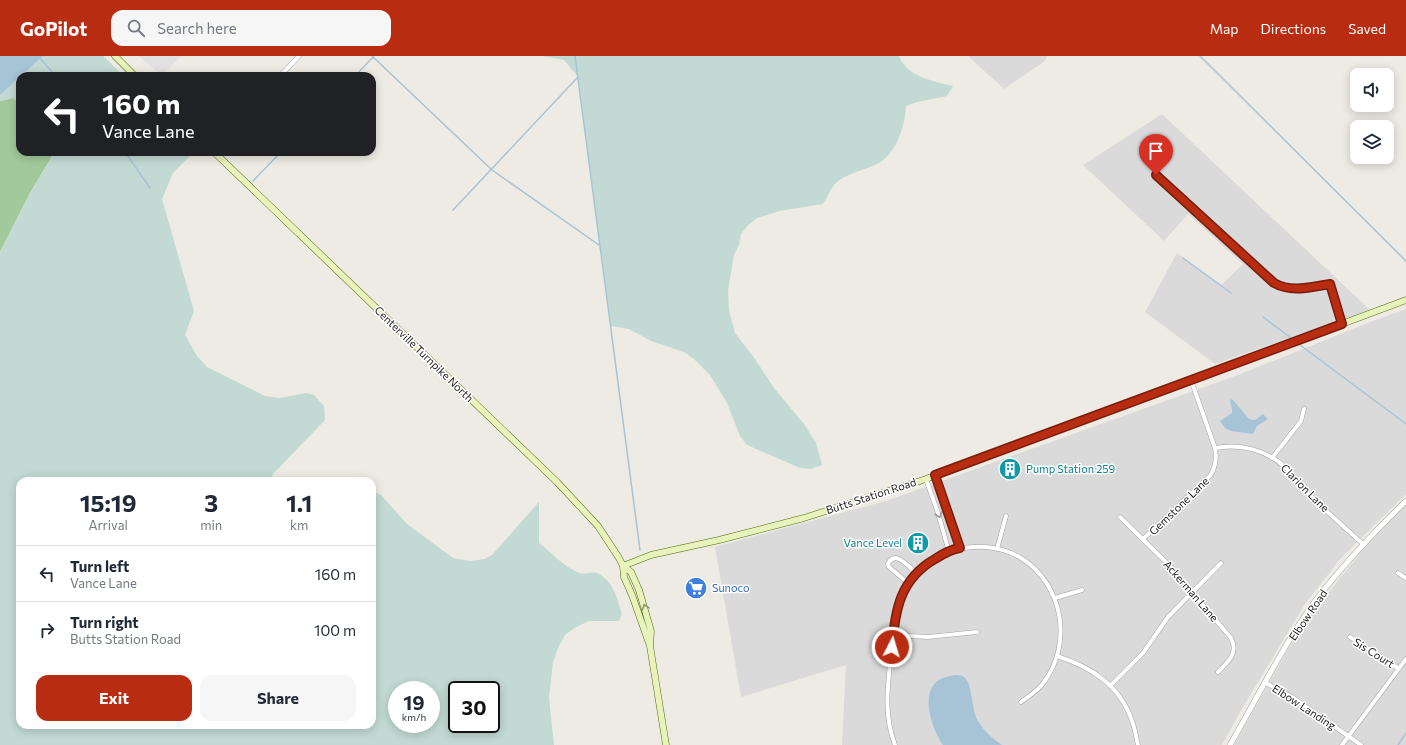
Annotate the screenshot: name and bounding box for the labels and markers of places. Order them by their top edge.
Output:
pin [1139,134,1173,175]
building icon: Pump Station 259 [997,456,1023,482]
place label: Pump Station 259 [1026,462,1116,475]
building icon: Vance Level [905,530,931,556]
place label: Vance Level [844,536,902,549]
supermarket icon: Sunoco [683,575,709,601]
place label: Sunoco [712,581,750,594]

